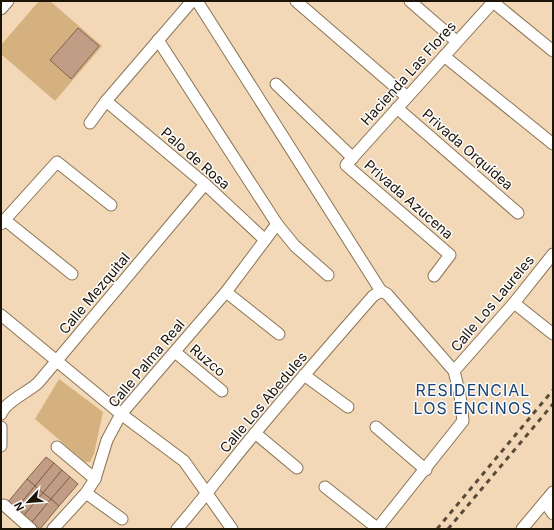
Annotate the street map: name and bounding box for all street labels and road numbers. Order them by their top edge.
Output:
street label: Hacienda Las Flores [357,17,459,129]
street label: Privada Orquídea [419,105,517,193]
street label: Palo de Rosa [158,123,234,193]
street label: Privada Azucena [361,156,457,242]
street label: Calle Mezquital [55,249,133,337]
street label: Calle Los Laureles [447,251,537,355]
street label: Calle Palma Real [104,316,188,410]
street label: Ruzco [187,340,229,380]
street label: Calle Los Abedules [216,348,310,456]

